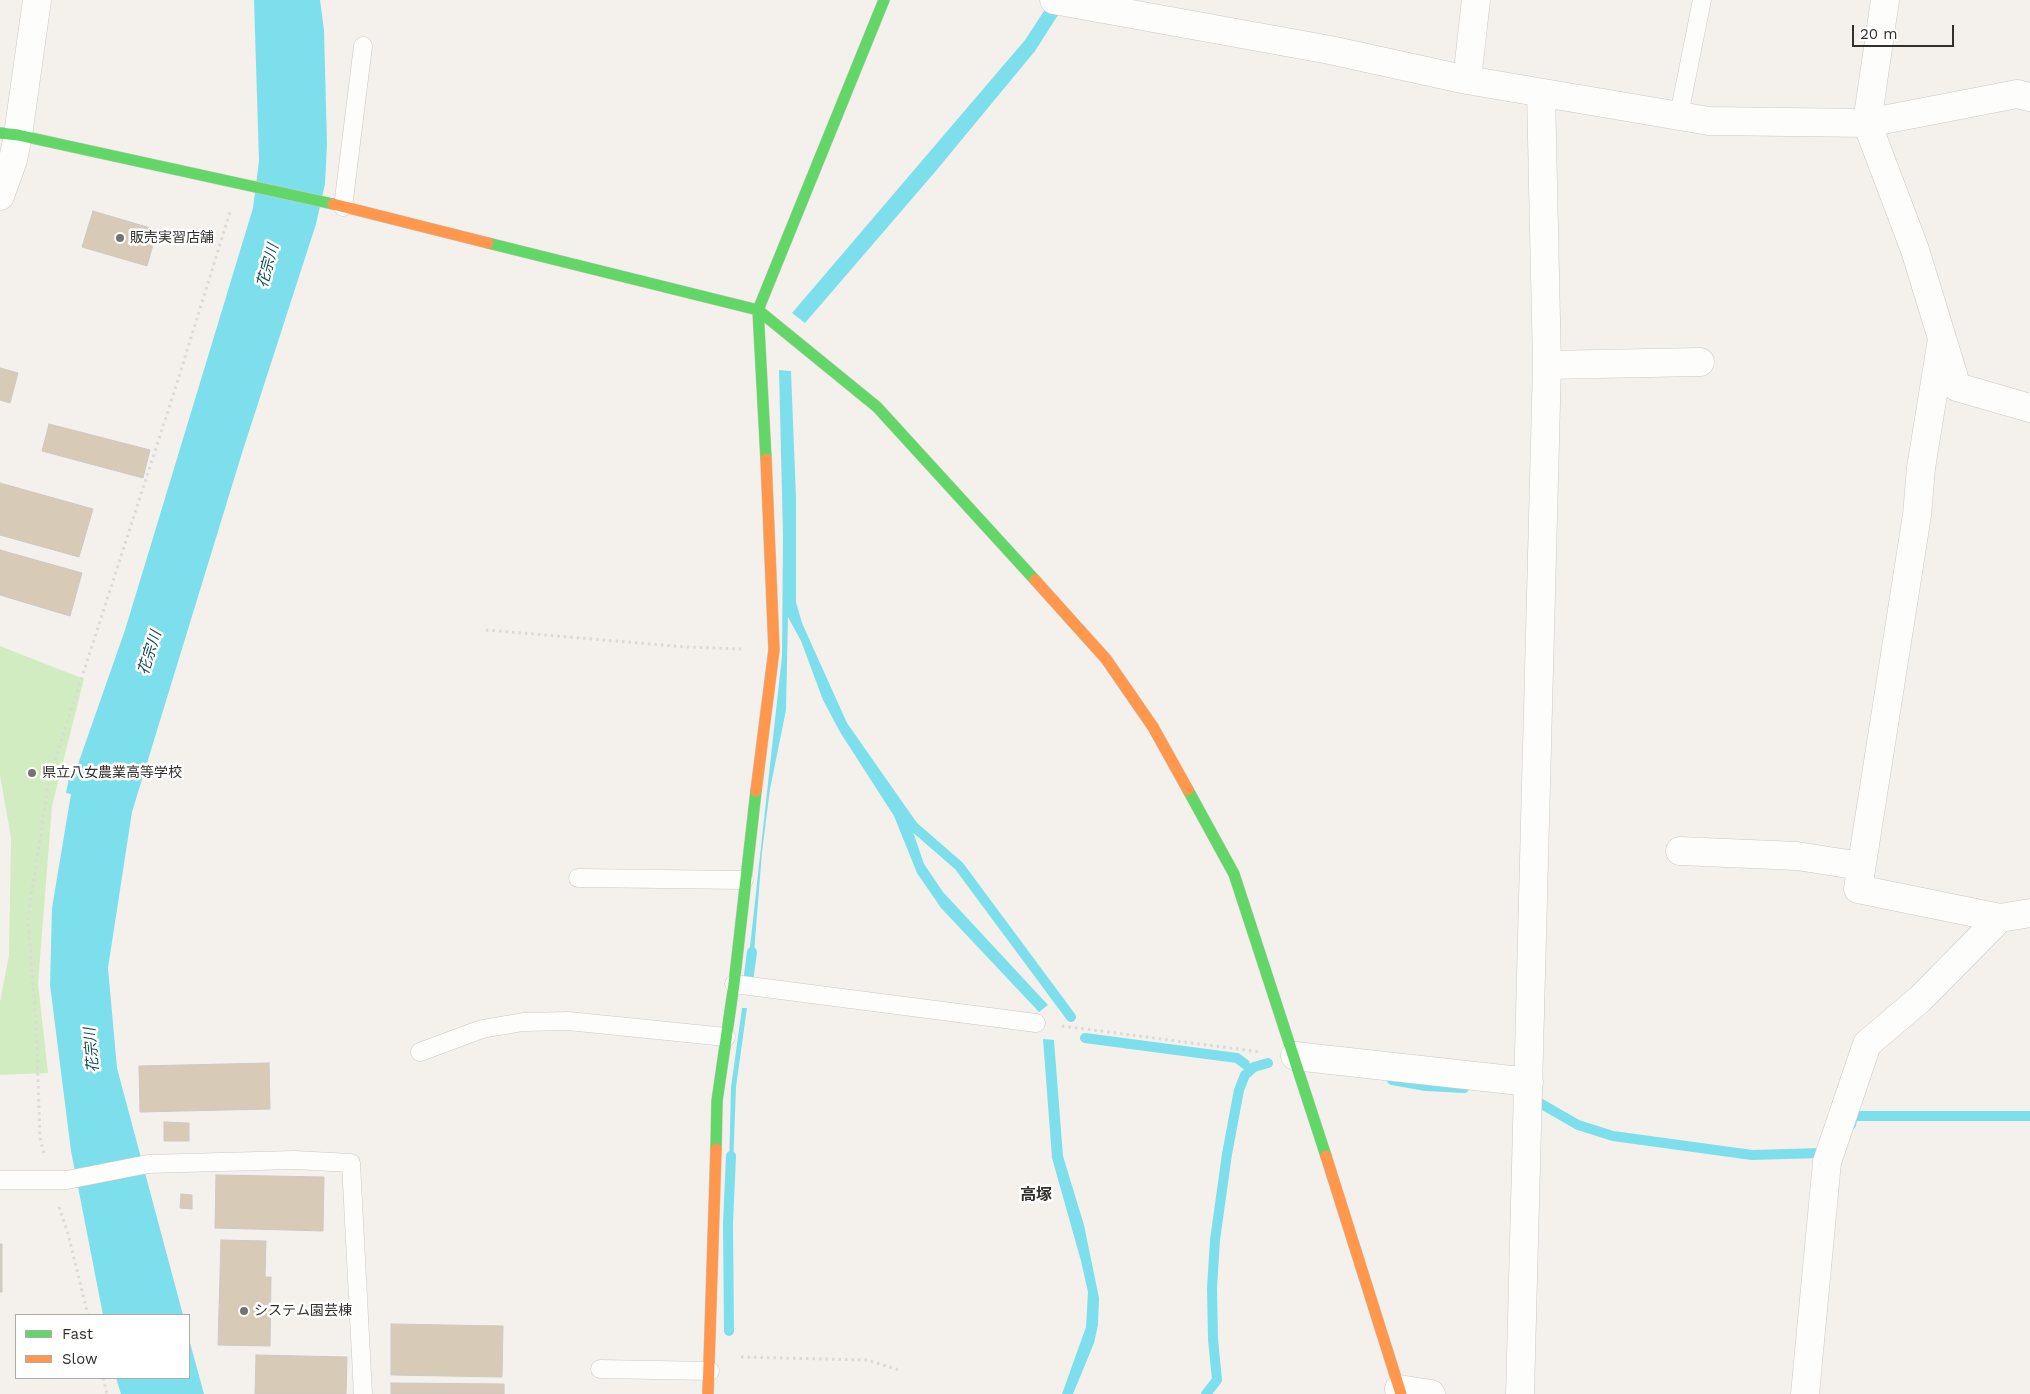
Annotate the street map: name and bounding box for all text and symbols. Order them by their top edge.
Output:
scale bar [1855,15,1958,47]
text: 20 m [1860,25,1898,43]
place label: 販売実習店舗 [130,230,214,246]
marker: 販売実習店舗 [114,232,126,244]
water label: 花宗川 [253,242,283,290]
water label: 花宗川 [135,629,165,677]
place label: 県立八女農業高等学校 [42,765,182,781]
marker: 県立八女農業高等学校 [26,767,38,779]
water label: 花宗川 [81,1027,103,1073]
district label: 高塚 [1020,1185,1052,1205]
place label: システム園芸棟 [254,1303,352,1319]
marker: システム園芸棟 [238,1305,250,1317]
legend [15,1314,190,1379]
text: Fast [62,1325,93,1343]
text: Slow [62,1350,98,1368]

